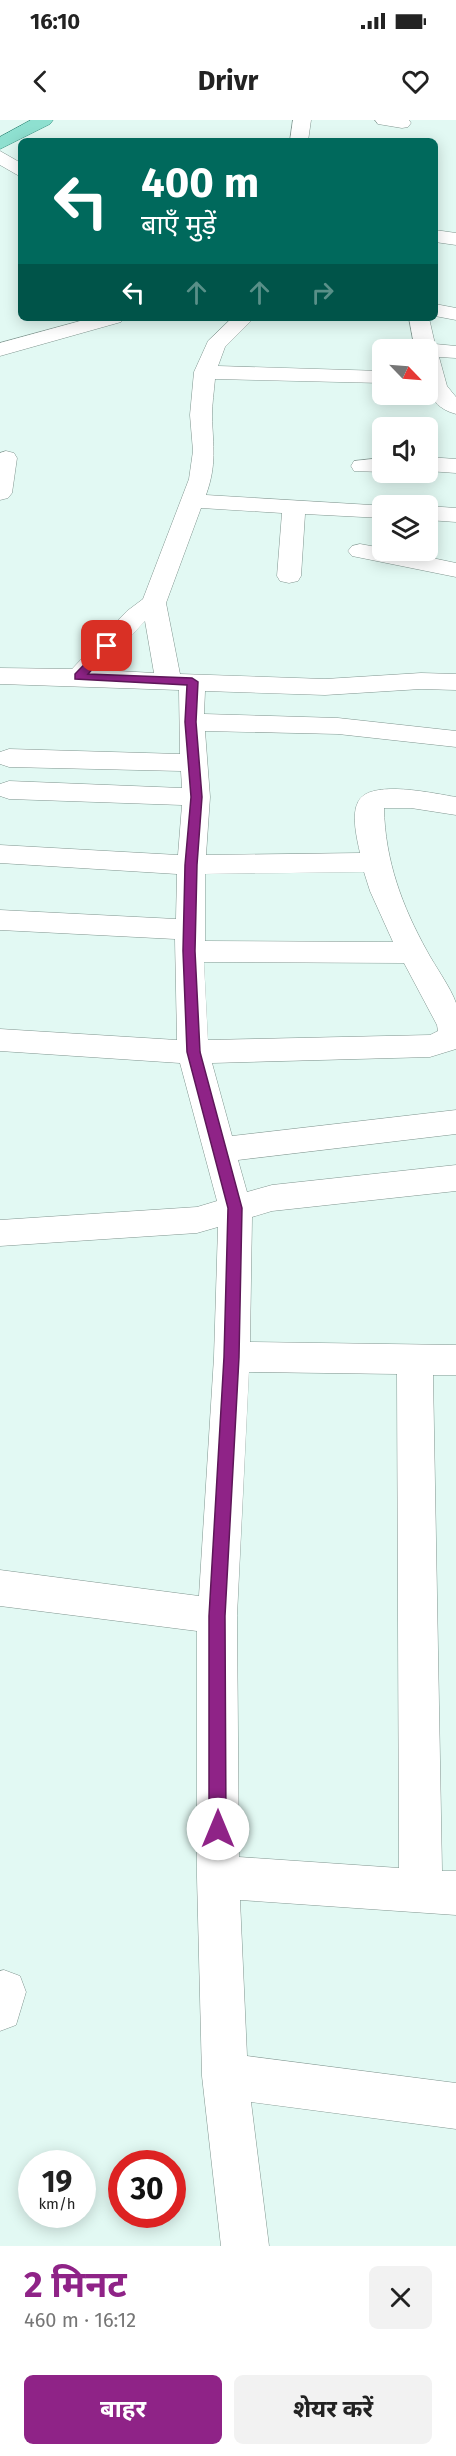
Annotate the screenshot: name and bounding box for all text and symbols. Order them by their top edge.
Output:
text: 16:10 [30,8,80,35]
icon: back [24,65,57,98]
text: Drivr [198,65,258,97]
icon: heart [399,65,432,98]
text: 400 m [141,158,259,208]
icon: left [42,162,120,240]
text: बाएँ मुड़ें [141,209,216,241]
icon: left [117,276,150,309]
icon: ahead [180,276,213,309]
icon: ahead [243,276,276,309]
icon: right [306,276,339,309]
north arrow [372,339,438,405]
map controls [372,339,438,561]
button: sound [372,417,438,483]
button: layers [372,495,438,561]
pin [81,620,132,671]
icon: arrive [90,629,123,662]
position arrow [186,1797,250,1861]
speed limit sign: 30 [108,2150,186,2228]
text: 19 [42,2164,72,2200]
text: km/h [38,2195,76,2213]
text: 2 मिनट [24,2263,127,2307]
button: close [369,2266,432,2329]
text: 460 m · 16:12 [24,2308,136,2332]
button: बाहर [24,2375,222,2444]
button: शेयर करें [234,2375,432,2444]

